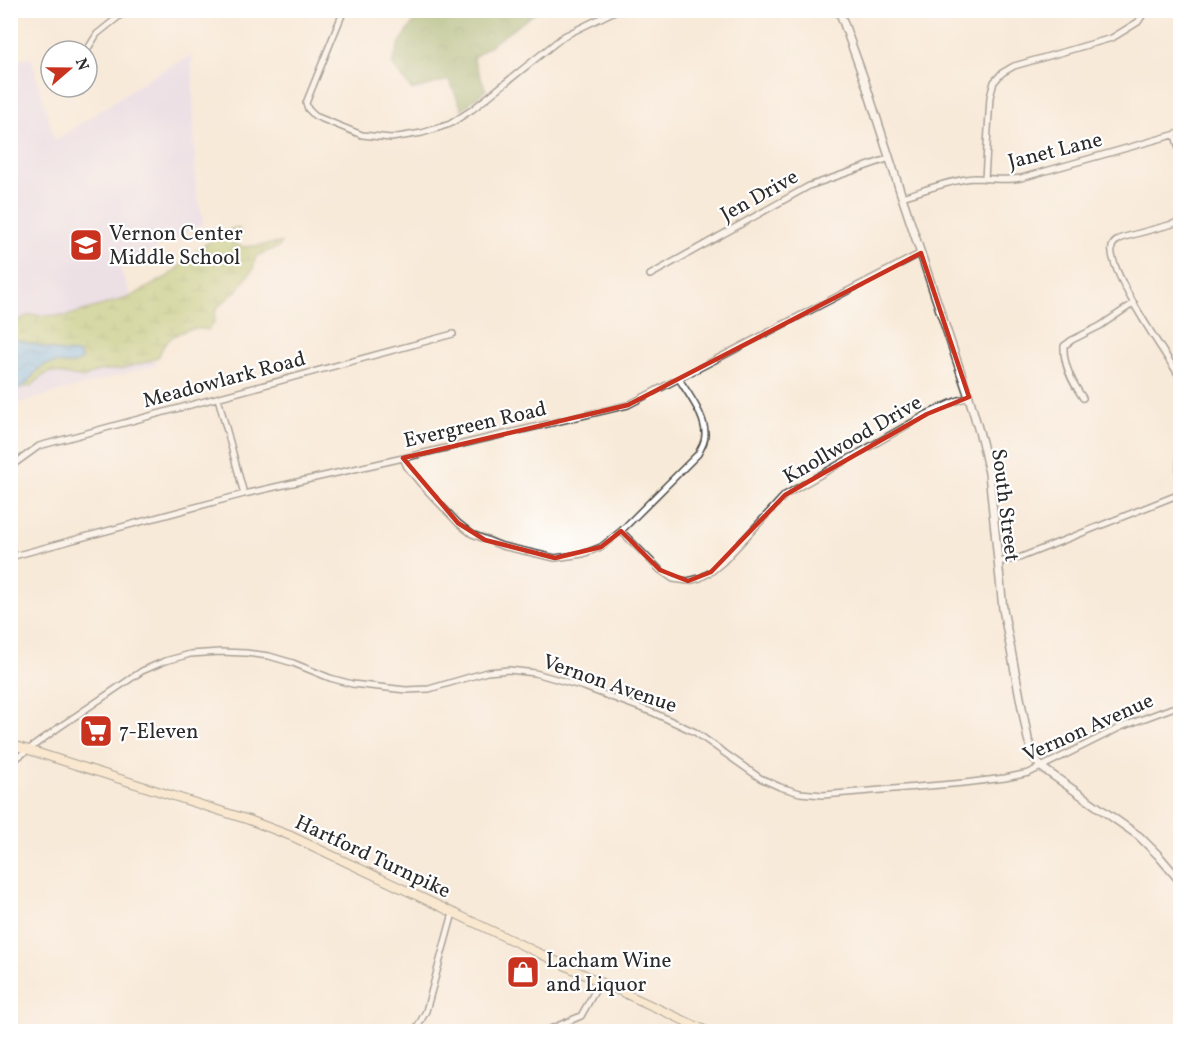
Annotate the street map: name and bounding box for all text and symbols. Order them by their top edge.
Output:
north arrow [39,39,99,99]
text: N [69,55,94,74]
street label: Janet Lane [1005,126,1106,177]
street label: Jen Drive [716,163,804,230]
place label: Vernon Center Middle School [109,220,243,273]
school or university icon: Vernon Center Middle School [68,227,104,263]
street label: Meadowlark Road [140,345,309,416]
street label: Knollwood Drive [778,389,928,492]
street label: Evergreen Road [401,395,550,456]
street label: South Street [983,447,1026,563]
street label: Vernon Avenue [538,648,681,721]
street label: Vernon Avenue [1019,687,1159,770]
supermarket icon: 7-Eleven [78,713,114,749]
place label: 7-Eleven [119,718,199,747]
street label: Hartford Turnpike [290,809,455,906]
place label: Lacham Wine and Liquor [546,947,671,1000]
shop icon: Lacham Wine and Liquor [505,954,541,990]

